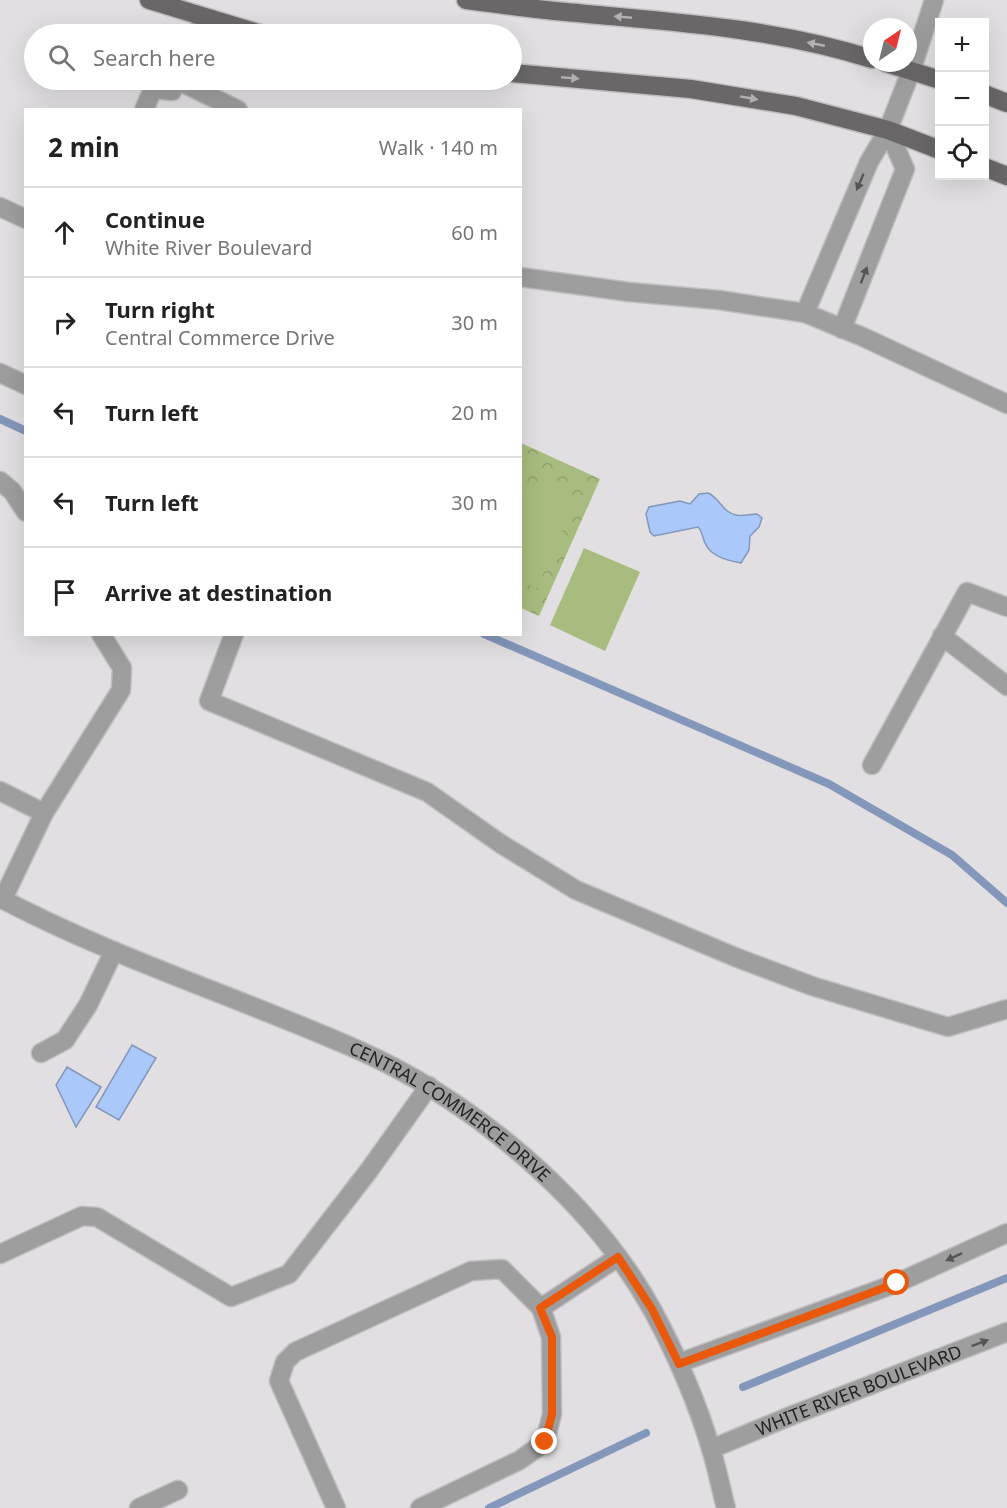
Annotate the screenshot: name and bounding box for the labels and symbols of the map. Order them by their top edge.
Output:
one-way arrow [613,12,632,21]
north arrow [863,18,917,72]
one-way arrow [806,39,825,48]
one-way arrow [560,73,579,83]
one-way arrow [740,94,759,103]
one-way arrow [856,173,865,190]
one-way arrow [859,265,869,283]
street label: CENTRAL COMMERCE DRIVE [346,1036,556,1187]
one-way arrow [945,1253,962,1262]
route start [883,1269,909,1295]
one-way arrow [972,1337,990,1347]
street label: WHITE RIVER BOULEVARD [752,1339,965,1441]
route end [531,1428,557,1454]

